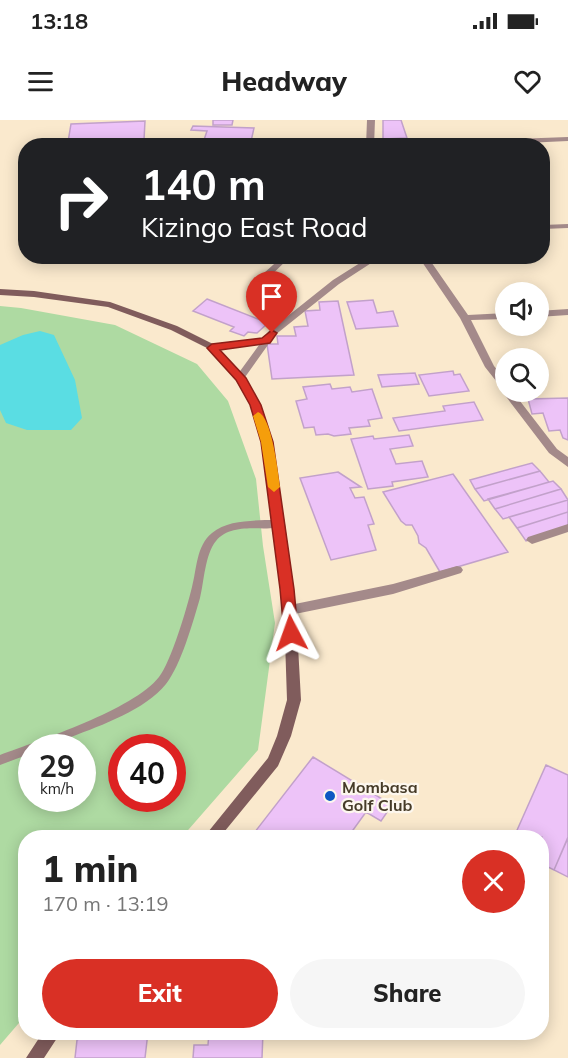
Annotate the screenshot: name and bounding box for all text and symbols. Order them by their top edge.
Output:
text: 13:18 [30,7,88,35]
text: Headway [221,64,347,98]
icon: menu [24,65,57,98]
icon: heart [511,65,544,98]
text: 140 m [141,158,266,211]
icon: right [42,162,120,240]
text: Kizingo East Road [141,210,367,244]
pin [246,271,297,333]
icon: arrive [255,280,288,313]
map controls [495,282,549,402]
button: sound [495,282,549,336]
button: search [495,348,549,402]
position arrow [259,601,323,665]
speed limit sign: 40 [108,734,186,812]
text: 29 [39,747,75,785]
place label: Mombasa Golf Club [342,777,418,815]
text: km/h [40,779,74,798]
marker: Mombasa Golf Club [323,789,337,803]
text: 1 min [42,846,138,891]
button: close [462,850,525,913]
text: 170 m · 13:19 [42,891,168,916]
button: Exit [42,959,278,1028]
button: Share [290,959,525,1028]

